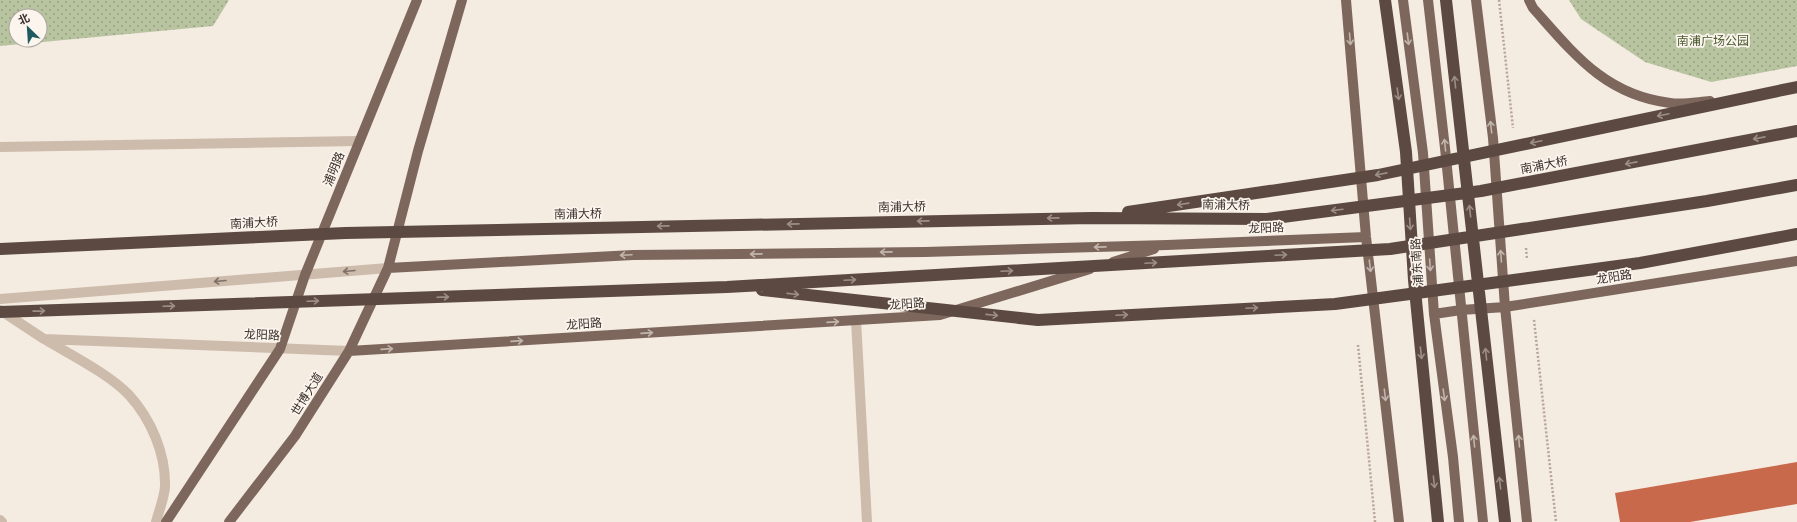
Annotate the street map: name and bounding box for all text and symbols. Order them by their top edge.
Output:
north arrow [8,8,48,48]
text: 北 [16,11,32,28]
one-way arrow [1346,32,1353,45]
one-way arrow [1404,32,1412,45]
park label: 南浦广场公园 [1677,34,1749,49]
one-way arrow [1451,76,1459,89]
one-way arrow [1394,87,1402,100]
one-way arrow [1657,111,1670,119]
one-way arrow [1487,121,1495,134]
one-way arrow [1753,134,1766,142]
one-way arrow [1530,138,1543,146]
one-way arrow [1441,139,1449,152]
street label: 浦明路 [321,150,348,189]
street label: 南浦大桥 [1519,154,1569,177]
one-way arrow [1625,159,1638,167]
one-way arrow [1375,171,1388,179]
street label: 南浦大桥 [1202,198,1250,213]
street label: 南浦大桥 [878,200,926,215]
one-way arrow [1177,200,1190,208]
one-way arrow [1466,205,1473,218]
one-way arrow [1331,206,1344,214]
street label: 南浦大桥 [554,207,602,222]
street label: 南浦大桥 [230,215,278,232]
one-way arrow [1047,215,1060,222]
one-way arrow [917,217,930,225]
one-way arrow [1407,217,1414,230]
one-way arrow [787,220,800,227]
street label: 龙阳路 [1248,220,1284,237]
one-way arrow [657,222,670,230]
street label: 浦东南路 [1408,237,1427,286]
one-way arrow [1094,243,1107,251]
one-way arrow [880,248,893,256]
one-way arrow [750,250,763,258]
one-way arrow [1498,250,1505,263]
one-way arrow [620,252,633,259]
one-way arrow [1274,252,1287,259]
one-way arrow [1427,258,1434,271]
one-way arrow [1144,259,1157,266]
one-way arrow [1366,259,1373,272]
one-way arrow [343,267,356,275]
one-way arrow [1000,267,1013,274]
street label: 龙阳路 [1595,267,1633,288]
one-way arrow [843,276,856,283]
one-way arrow [214,278,227,285]
one-way arrow [786,290,799,298]
one-way arrow [436,293,449,300]
street label: 龙阳路 [889,296,926,313]
one-way arrow [306,298,319,305]
one-way arrow [162,303,175,310]
one-way arrow [1245,305,1258,312]
one-way arrow [32,307,45,315]
one-way arrow [985,311,998,319]
one-way arrow [1115,312,1128,319]
street label: 龙阳路 [566,316,603,333]
one-way arrow [826,318,839,325]
street label: 龙阳路 [244,327,280,344]
one-way arrow [640,329,653,337]
one-way arrow [510,337,523,345]
one-way arrow [381,345,394,353]
one-way arrow [1417,346,1425,359]
one-way arrow [1482,348,1490,361]
street label: 世博大道 [288,370,327,419]
one-way arrow [1381,388,1389,401]
one-way arrow [1440,388,1448,401]
one-way arrow [1471,435,1478,448]
one-way arrow [1515,435,1523,448]
one-way arrow [1430,475,1438,488]
one-way arrow [1497,477,1504,490]

